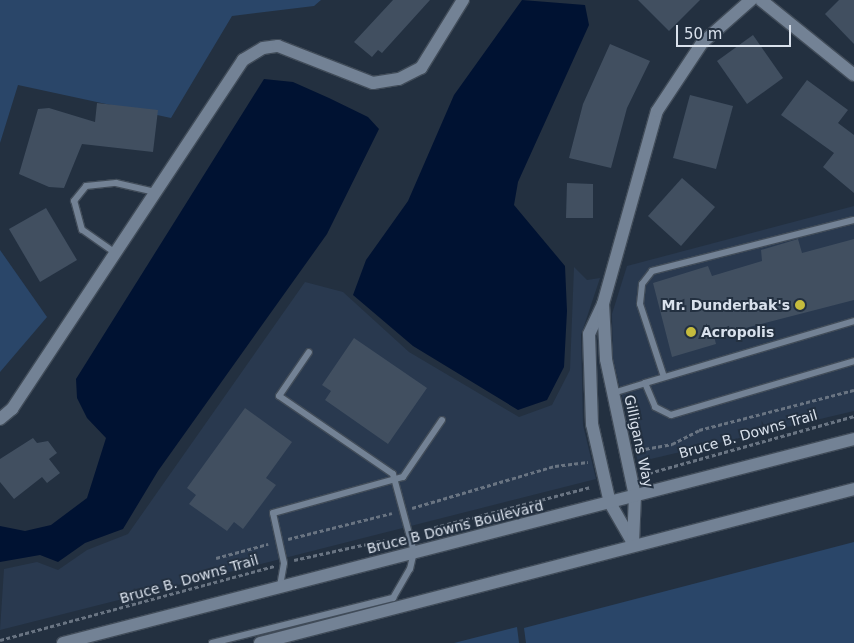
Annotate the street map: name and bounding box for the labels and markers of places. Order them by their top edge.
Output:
place label: Mr. Dunderbak's [662,297,790,313]
marker: Mr. Dunderbak's [794,299,806,311]
place label: Acropolis [701,324,774,340]
marker: Acropolis [685,326,697,338]

